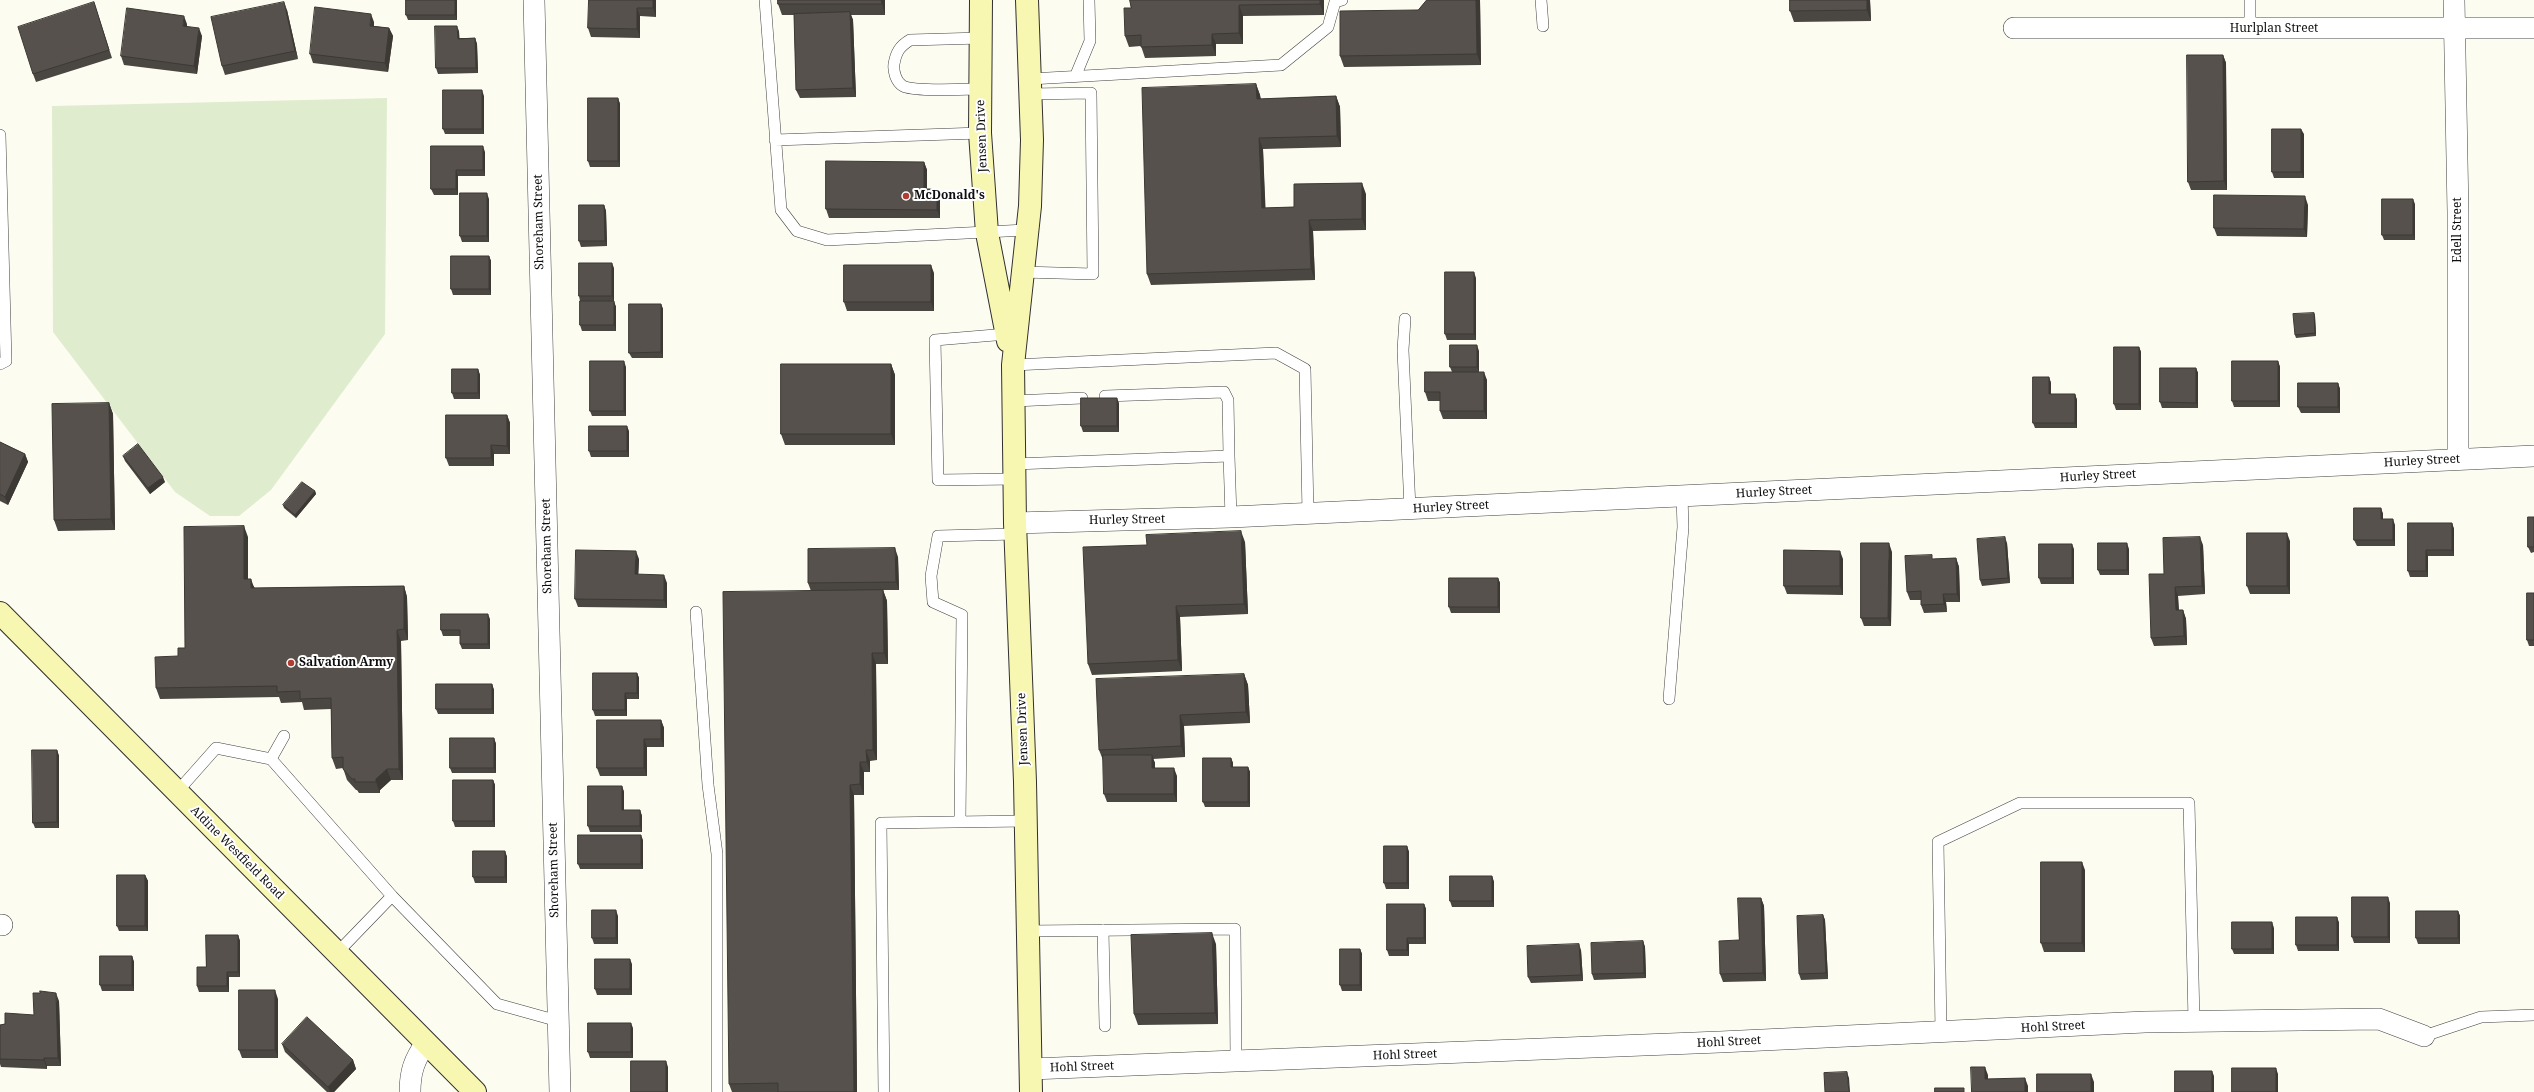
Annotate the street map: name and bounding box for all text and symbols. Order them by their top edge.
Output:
street label: Hurlplan Street [2230,22,2318,36]
street label: Jensen Drive [974,99,990,173]
street label: Shoreham Street [531,174,547,270]
place label: McDonald's [914,189,985,203]
marker: McDonald's [901,191,911,201]
street label: Edell Street [2451,197,2465,263]
street label: Hurley Street [2384,452,2460,470]
street label: Hurley Street [2060,467,2136,485]
street label: Hurley Street [1736,483,1812,501]
street label: Shoreham Street [539,498,555,594]
street label: Hurley Street [1413,498,1489,516]
street label: Hurley Street [1089,512,1165,528]
place label: Salvation Army [299,656,393,670]
marker: Salvation Army [286,658,296,668]
street label: Jensen Drive [1015,692,1031,766]
street label: Aldine Westfield Road [187,803,287,903]
street label: Shoreham Street [546,822,562,918]
street label: Hohl Street [2020,1018,2086,1036]
street label: Hohl Street [1696,1033,1762,1051]
street label: Hohl Street [1373,1047,1437,1063]
street label: Hohl Street [1050,1059,1114,1075]

